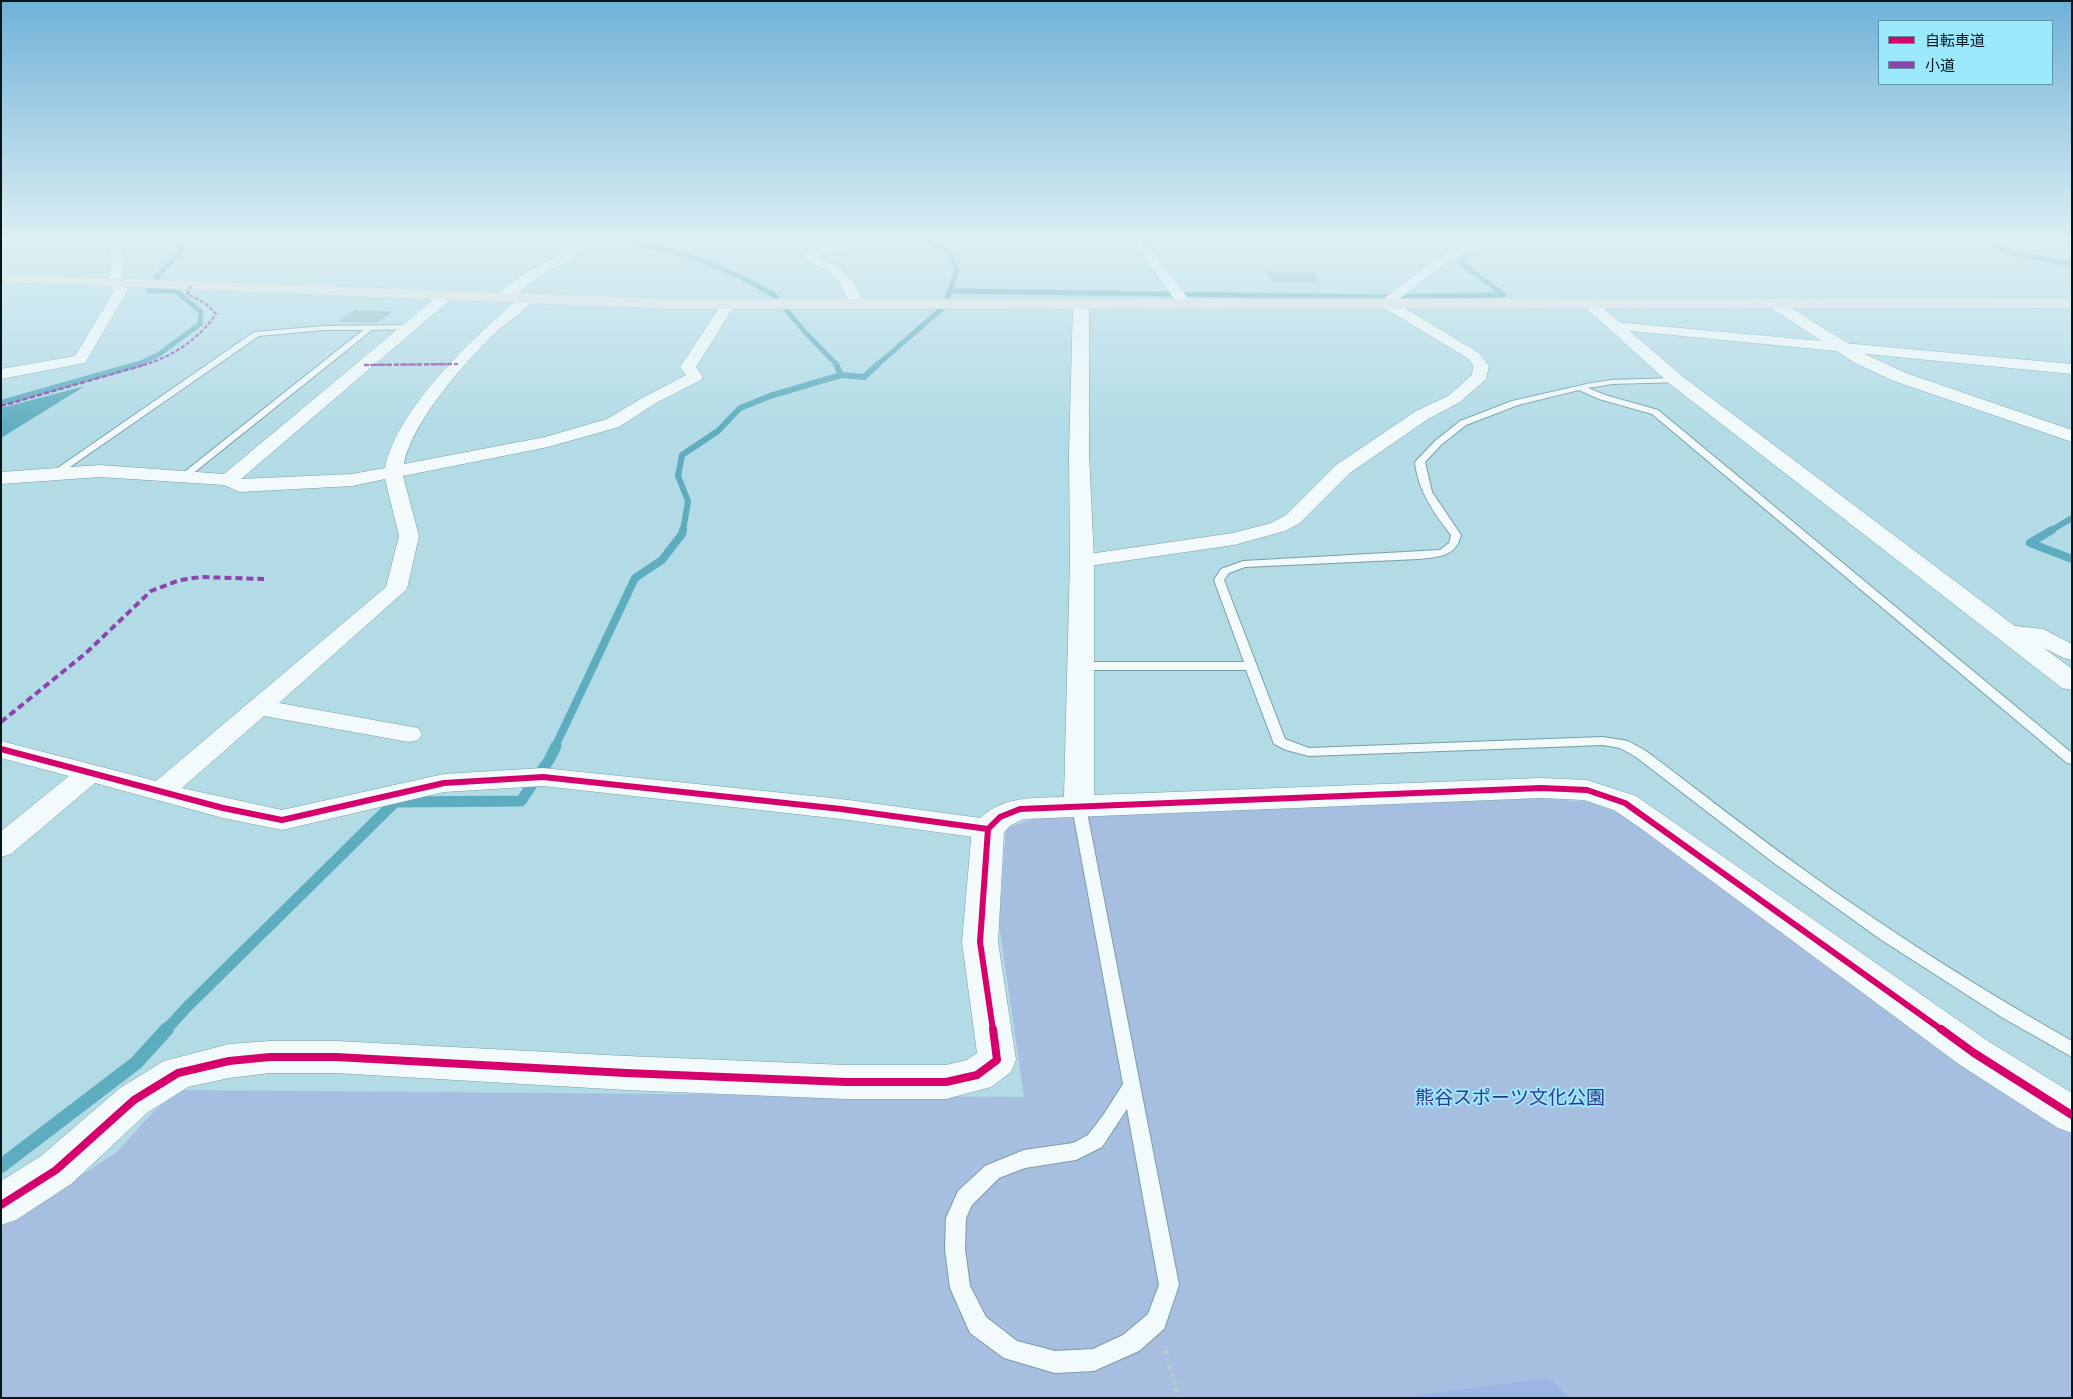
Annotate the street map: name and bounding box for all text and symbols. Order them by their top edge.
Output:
legend [1878,20,2053,85]
text: 自転車道 [1925,32,1985,50]
text: 小道 [1925,57,1955,75]
park label: 熊谷スポーツ文化公園 [1415,1088,1605,1110]

